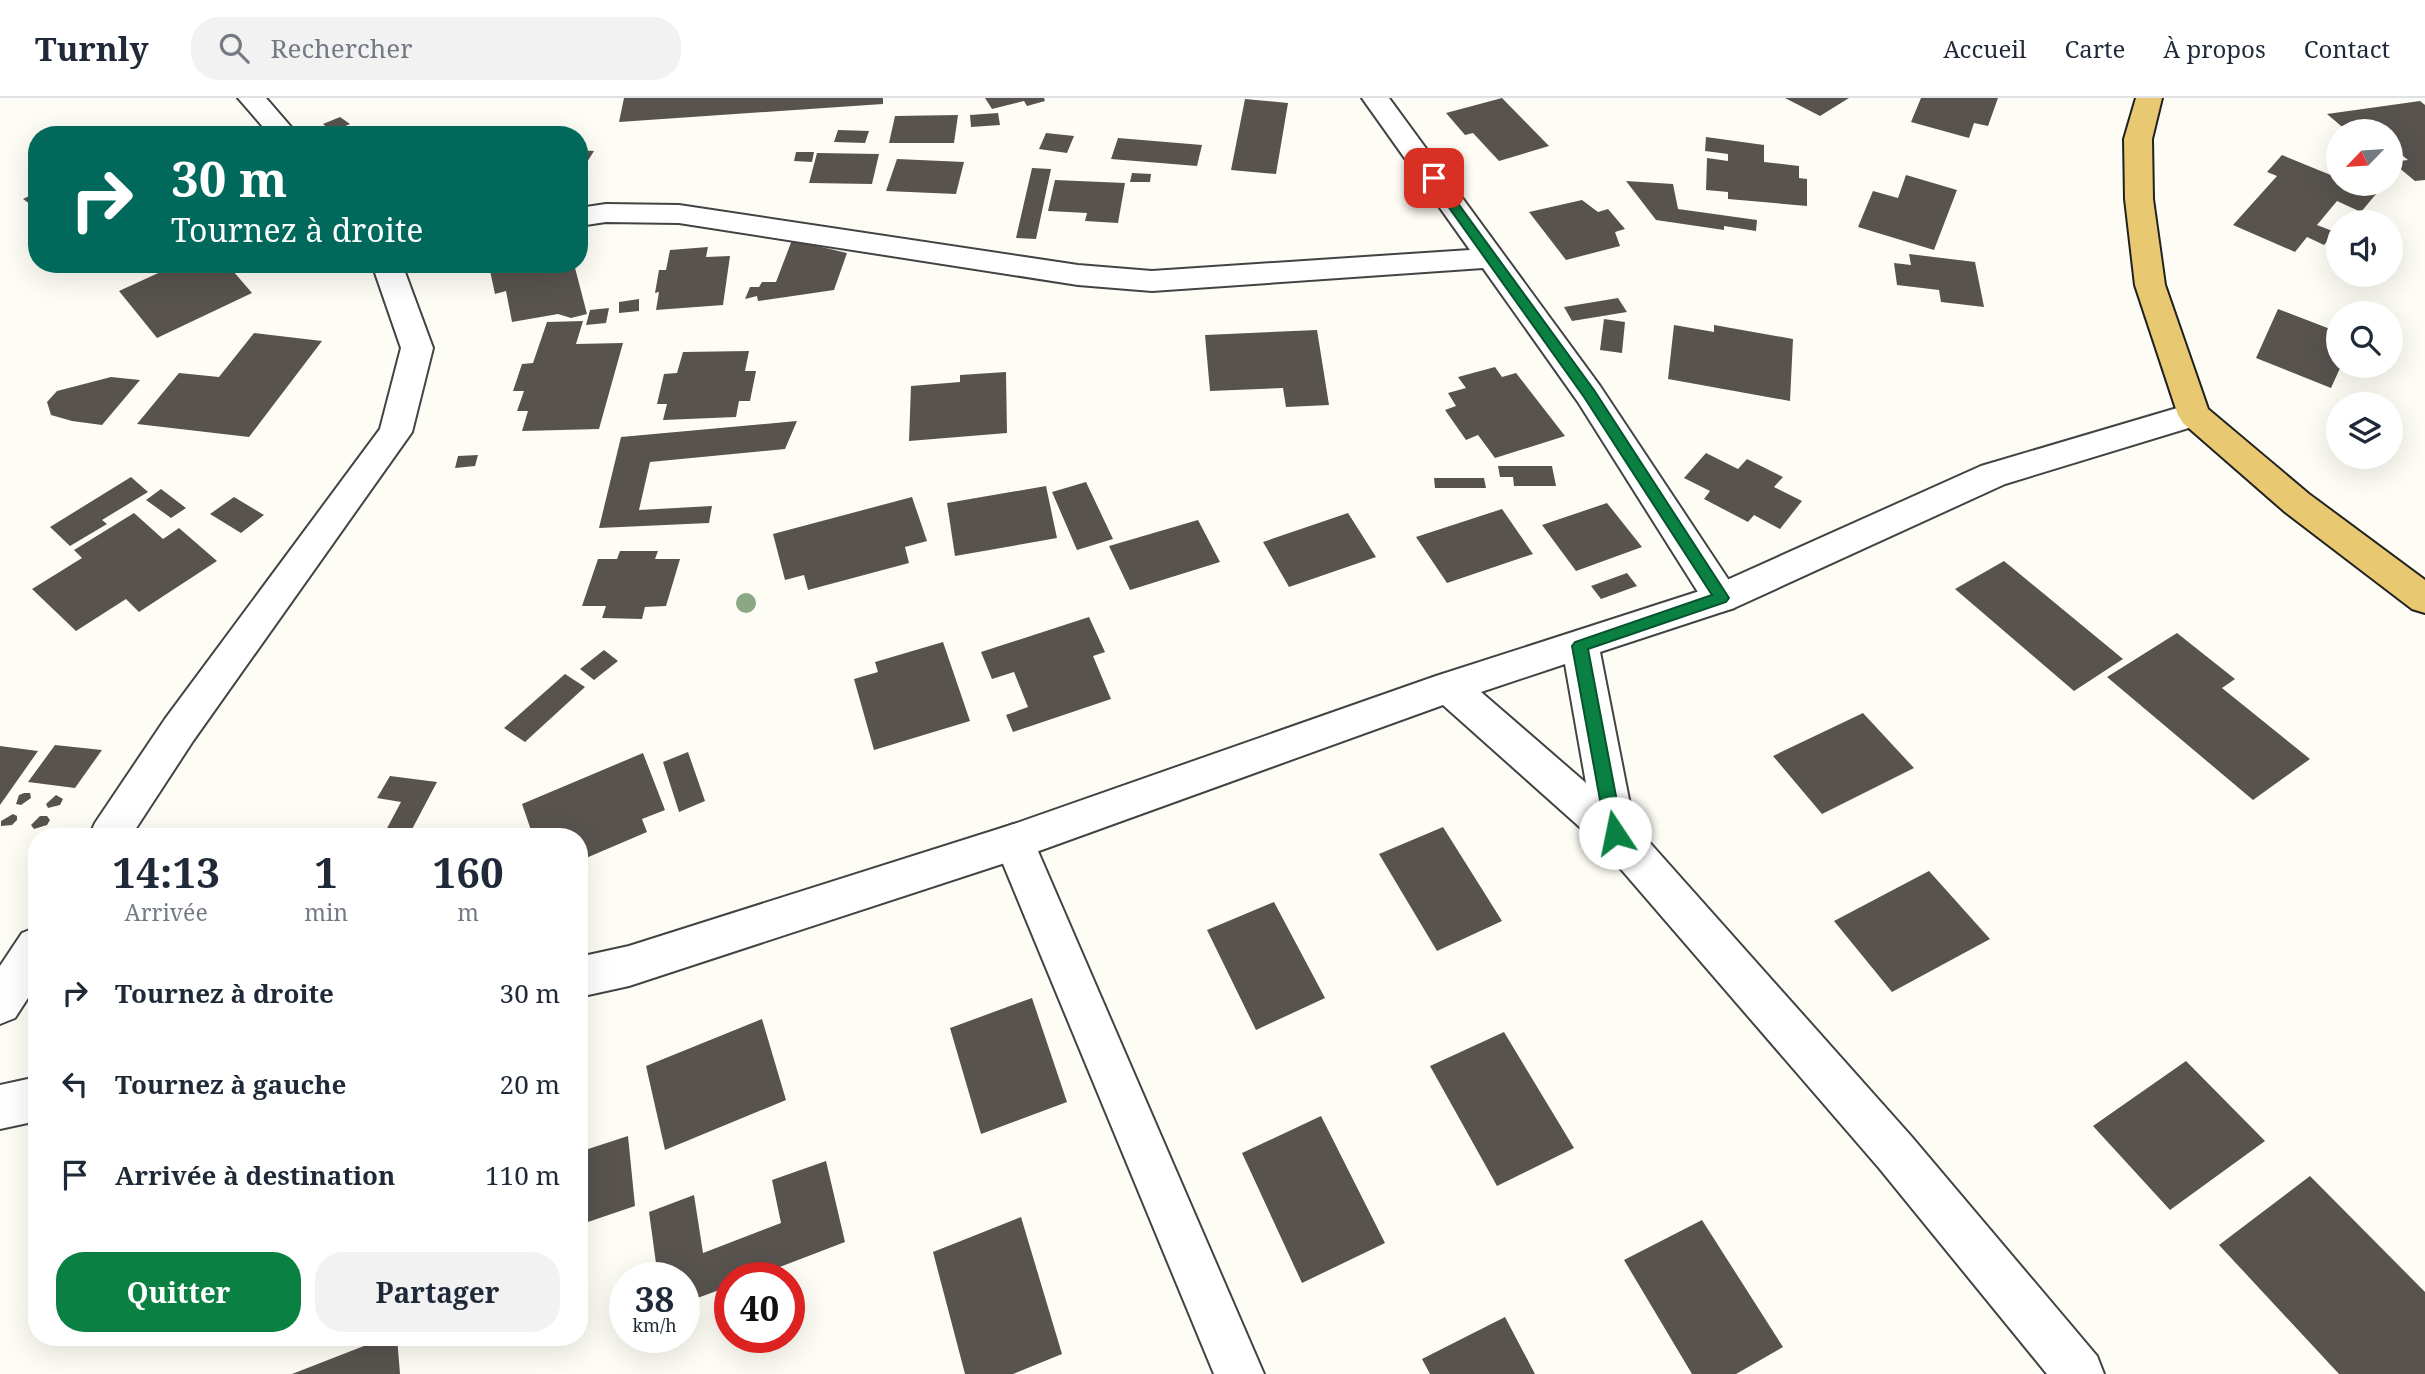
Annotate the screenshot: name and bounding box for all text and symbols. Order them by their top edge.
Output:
search box [191,17,681,80]
text: Turnly [35,26,149,71]
icon: search [215,29,253,67]
text: Rechercher [271,30,412,66]
text: Accueil [1943,32,2026,65]
text: Carte [2064,32,2125,65]
text: À propos [2163,32,2266,65]
text: Contact [2304,32,2390,65]
north arrow [2326,119,2403,196]
map controls [2326,119,2403,469]
text: 30 m [171,145,287,211]
pin [1404,148,1464,208]
icon: right [56,154,147,245]
icon: arrive [1415,159,1453,197]
text: Tournez à droite [171,208,423,251]
button: sound [2326,210,2403,287]
button: search [2326,301,2403,378]
button: layers [2326,392,2403,469]
position arrow [1578,796,1652,870]
text: 14:13 [112,843,220,900]
text: 1 [314,843,338,900]
text: 160 [432,843,504,900]
text: Arrivée [125,896,208,928]
text: min [304,896,348,928]
text: m [457,896,479,928]
icon: right [56,974,94,1012]
text: Tournez à droite [115,975,334,1011]
text: 30 m [500,975,560,1011]
icon: left [56,1065,94,1103]
text: Tournez à gauche [115,1066,346,1102]
text: 20 m [500,1066,560,1102]
icon: arrive [56,1156,94,1194]
text: Arrivée à destination [115,1157,395,1193]
text: 110 m [485,1157,560,1193]
button: Quitter [56,1252,301,1332]
button: Partager [315,1252,560,1332]
speed limit sign: 40 [714,1262,805,1353]
text: 38 [635,1275,674,1322]
text: km/h [632,1313,677,1337]

